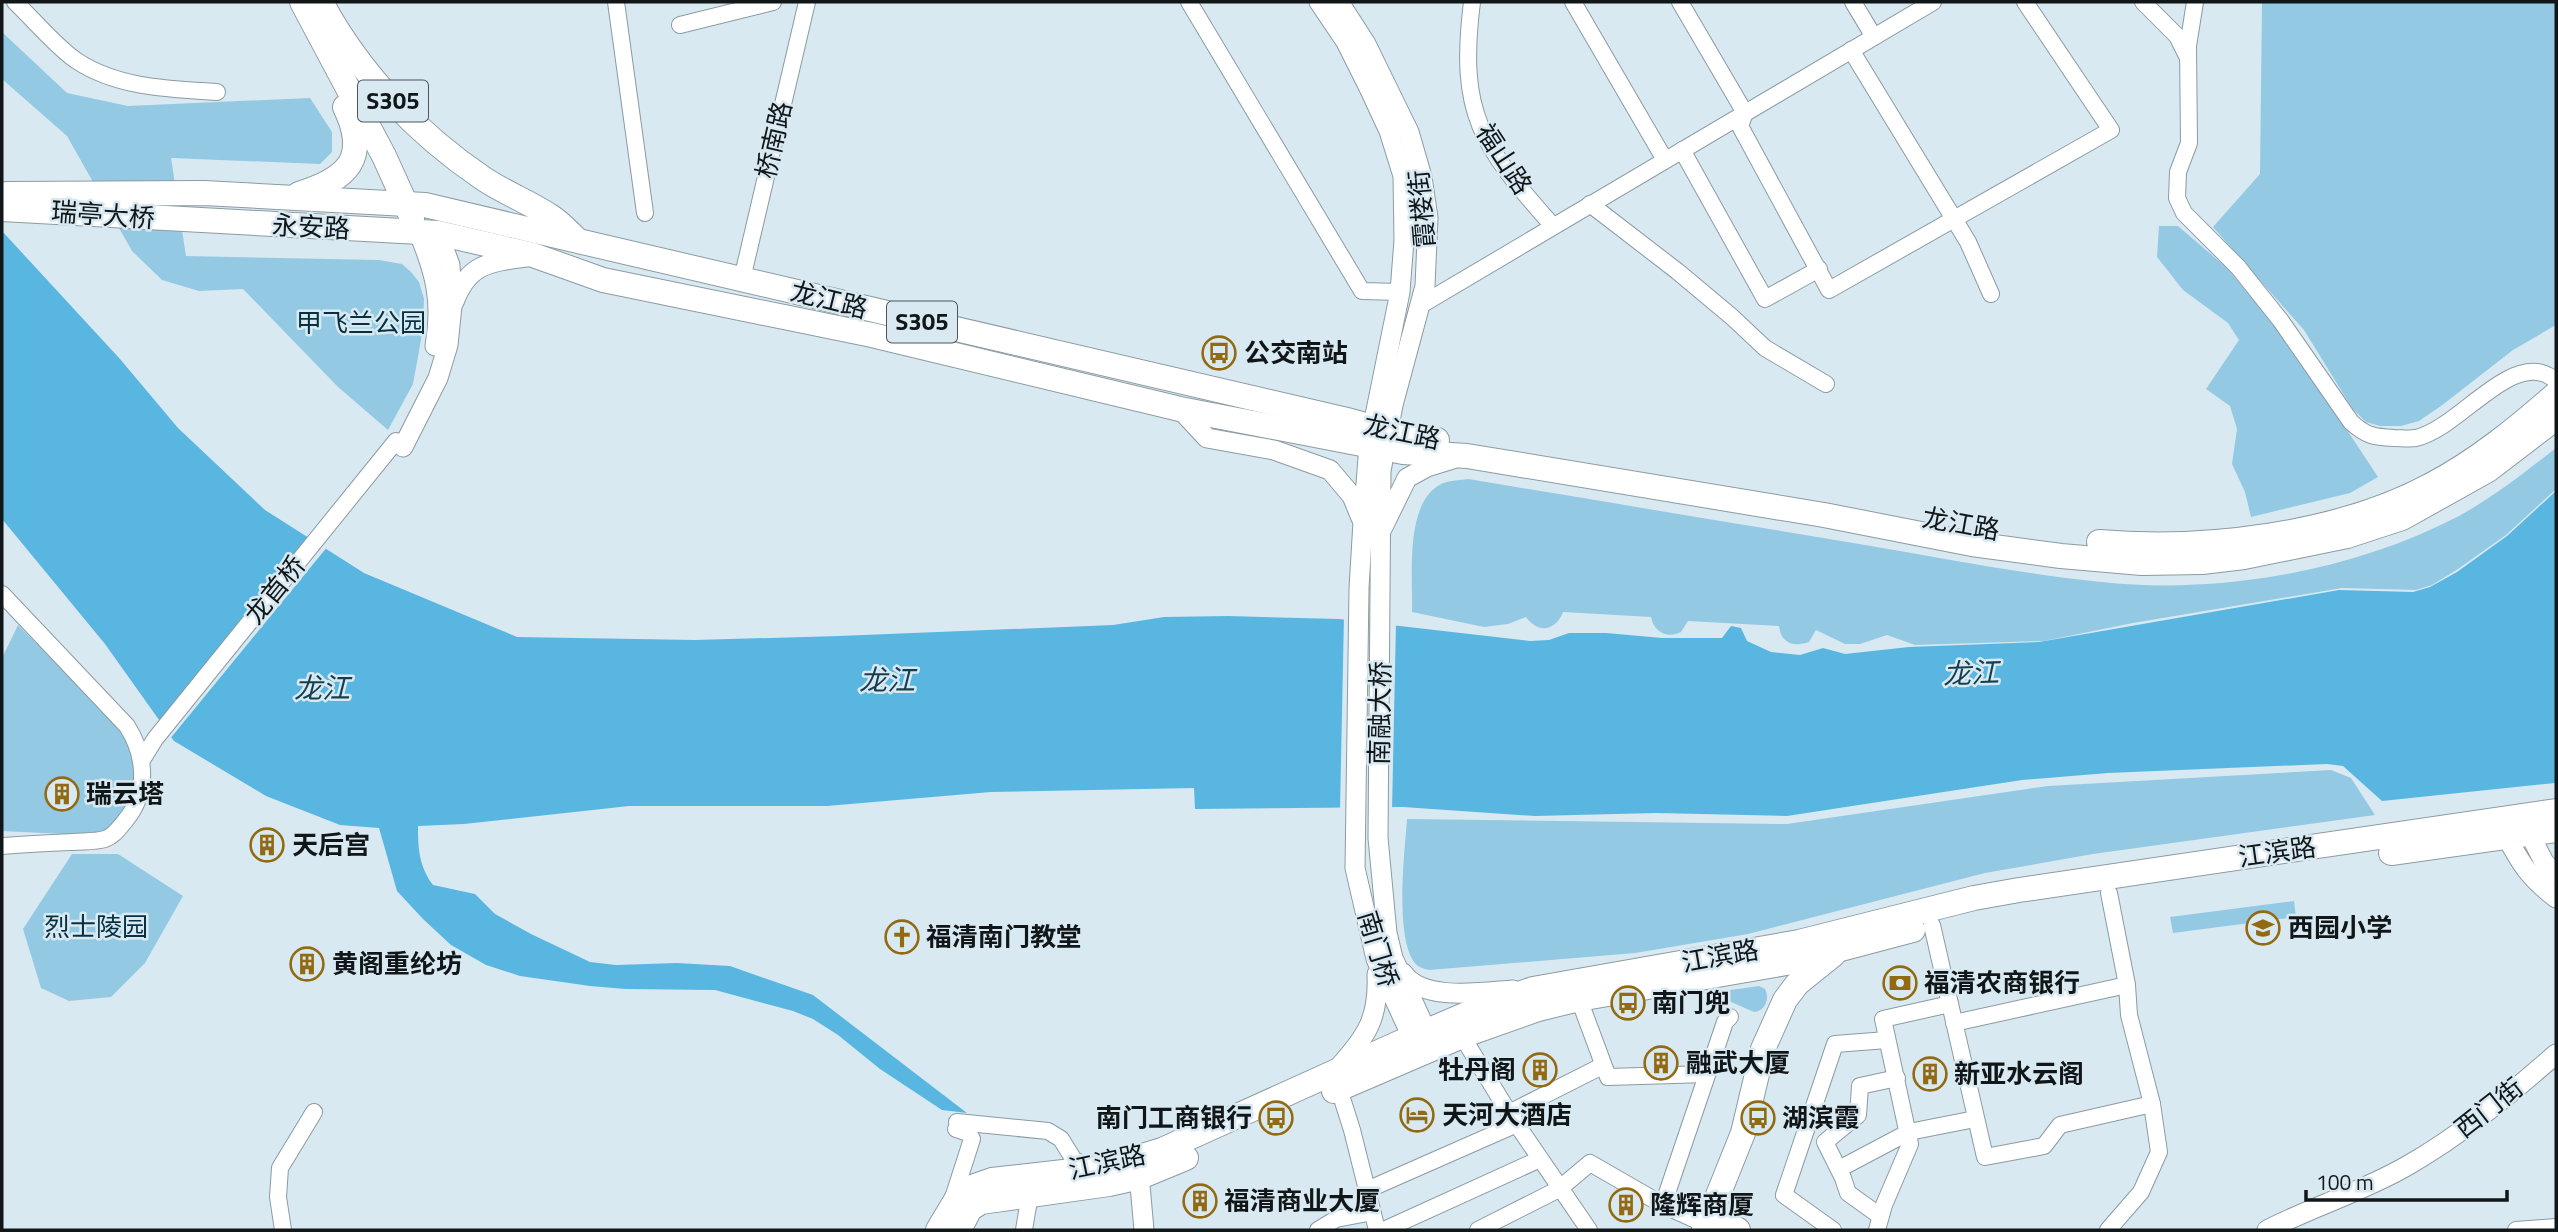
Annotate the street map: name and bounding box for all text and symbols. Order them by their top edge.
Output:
road number: S305 [358,80,428,122]
street label: 桥南路 [746,97,801,182]
street label: 福山路 [1467,115,1542,202]
street label: 霞楼街 [1399,168,1444,250]
street label: 瑞亭大桥 [50,191,156,238]
street label: 永安路 [271,205,351,248]
street label: 龙江路 [787,271,872,328]
road number: S305 [887,302,957,342]
park label: 甲飞兰公园 [296,303,426,342]
place label: 公交南站 [1244,333,1348,372]
bus stop icon: 公交南站 [1200,334,1238,372]
street label: 龙江路 [1360,404,1444,459]
street label: 龙江路 [1919,498,2003,549]
street label: 龙首桥 [235,547,314,632]
water label: 龙江 [1942,650,2003,695]
water label: 龙江 [859,658,918,701]
street label: 南融大桥 [1359,661,1400,765]
water label: 龙江 [294,666,353,709]
place label: 瑞云塔 [86,774,164,813]
building icon: 瑞云塔 [43,775,81,813]
place label: 天后宫 [292,825,370,864]
building icon: 天后宫 [248,826,286,864]
street label: 江滨路 [2236,827,2318,876]
street label: 南门桥 [1348,906,1409,992]
park label: 烈士陵园 [44,907,148,946]
place label: 西园小学 [2288,908,2392,947]
school or university icon: 西园小学 [2244,909,2282,947]
place label: 福清南门教堂 [926,917,1082,956]
church icon: 福清南门教堂 [883,918,921,956]
street label: 江滨路 [1678,930,1762,981]
place label: 黄阁重纶坊 [332,944,462,983]
building icon: 黄阁重纶坊 [288,945,326,983]
place label: 福清农商银行 [1924,963,2080,1002]
bank icon: 福清农商银行 [1881,964,1919,1002]
place label: 南门兜 [1652,983,1730,1022]
bus stop icon: 南门兜 [1609,984,1647,1022]
place label: 融武大厦 [1686,1043,1790,1082]
building icon: 融武大厦 [1642,1044,1680,1082]
place label: 牡丹阁 [1438,1050,1516,1089]
building icon: 牡丹阁 [1521,1051,1559,1089]
place label: 新亚水云阁 [1954,1054,2084,1093]
building icon: 新亚水云阁 [1911,1055,1949,1093]
street label: 西门街 [2446,1068,2531,1147]
place label: 天河大酒店 [1442,1095,1572,1134]
hotel icon: 天河大酒店 [1398,1096,1436,1134]
place label: 南门工商银行 [1096,1098,1252,1137]
place label: 湖滨霞 [1782,1098,1860,1137]
bus stop icon: 南门工商银行 [1257,1099,1295,1137]
bus stop icon: 湖滨霞 [1739,1099,1777,1137]
street label: 江滨路 [1065,1134,1149,1189]
scale bar [2306,1158,2507,1202]
text: 100 m [2316,1166,2373,1198]
place label: 福清商业大厦 [1224,1181,1380,1220]
building icon: 福清商业大厦 [1181,1182,1219,1220]
place label: 隆辉商厦 [1650,1185,1754,1224]
building icon: 隆辉商厦 [1607,1186,1645,1224]

